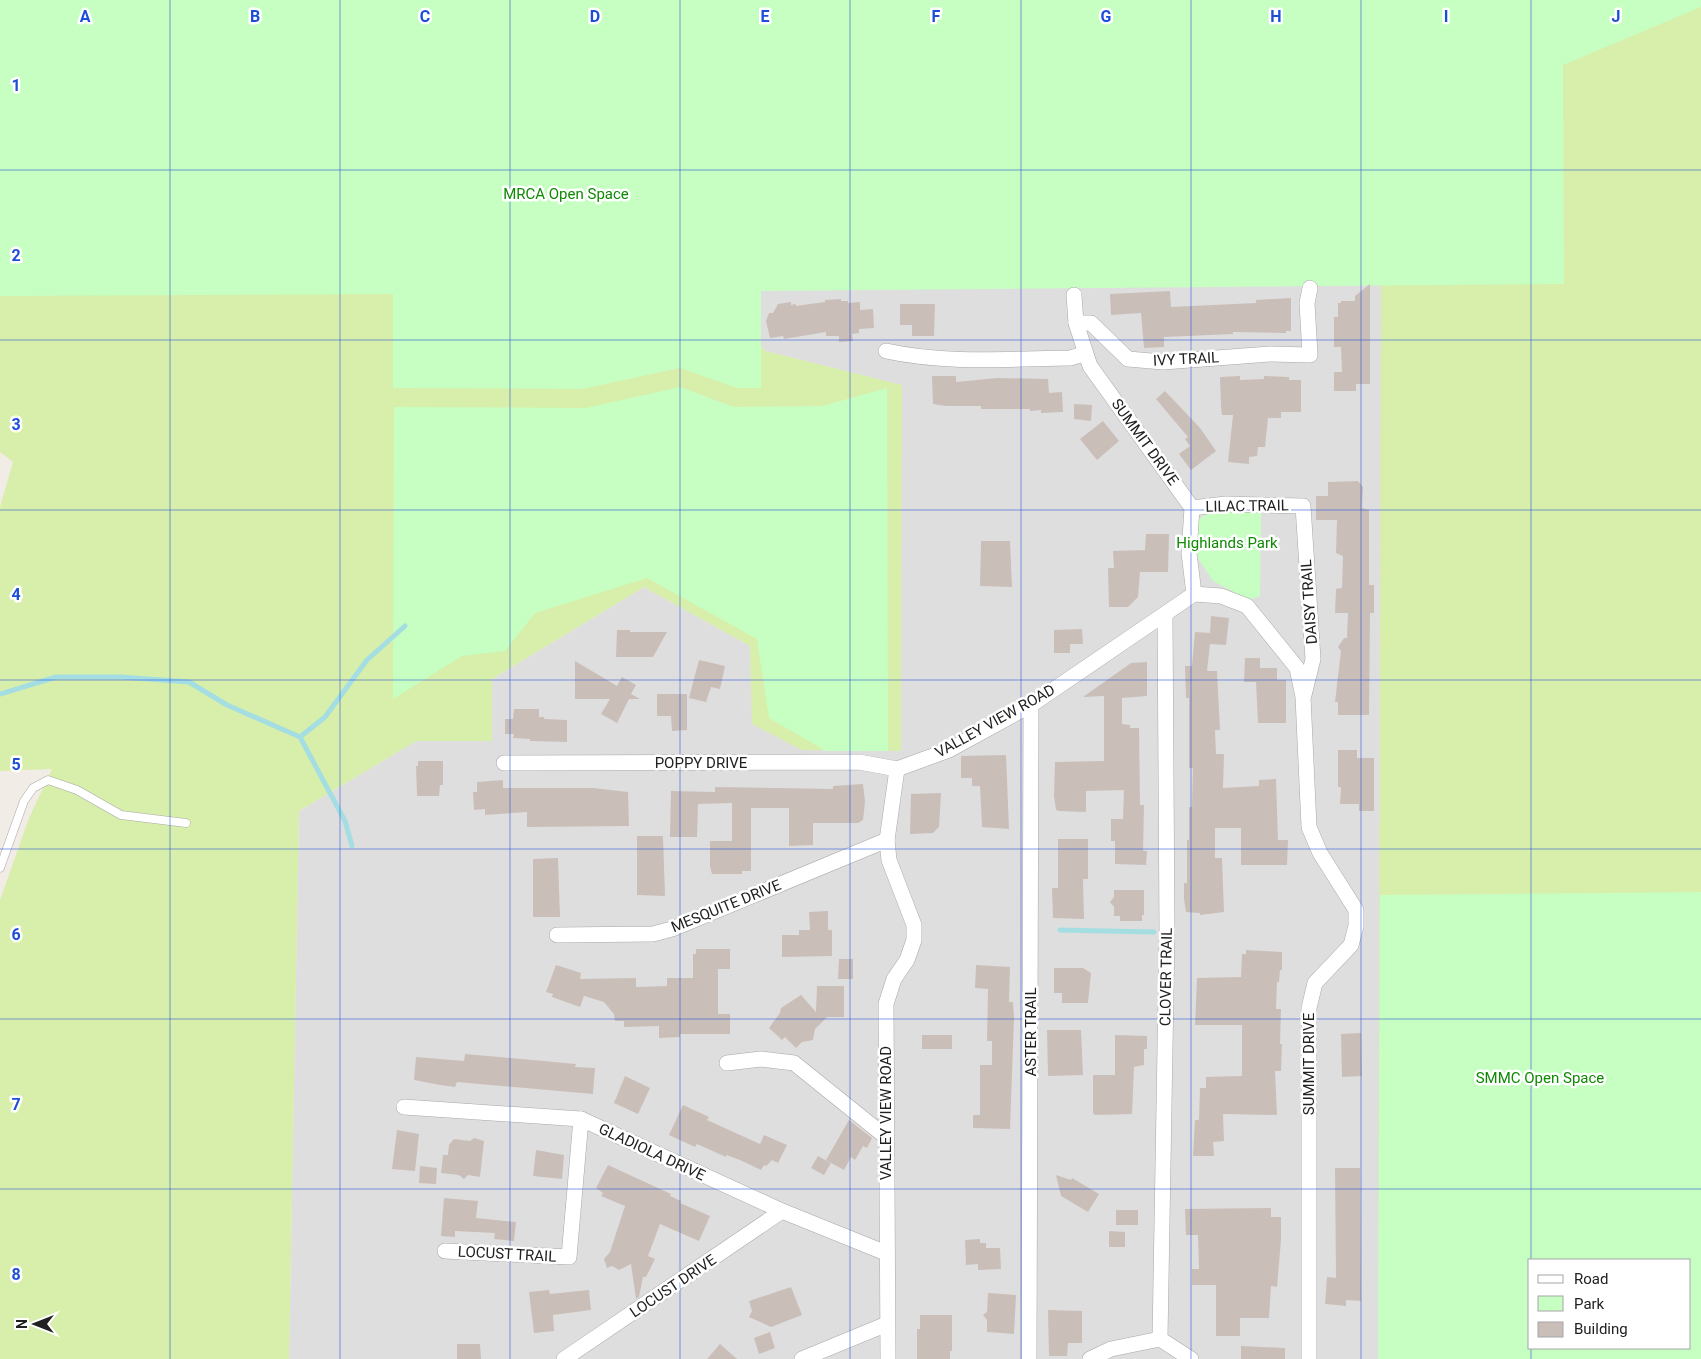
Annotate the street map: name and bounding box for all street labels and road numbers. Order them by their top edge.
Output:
street label: IVY TRAIL [1152,348,1220,370]
street label: SUMMIT DRIVE [1108,395,1183,489]
street label: LILAC TRAIL [1205,496,1289,516]
street label: DAISY TRAIL [1297,559,1321,645]
street label: VALLEY VIEW ROAD [932,681,1058,761]
street label: POPPY DRIVE [655,754,748,772]
street label: MESQUITE DRIVE [668,876,784,936]
street label: CLOVER TRAIL [1156,928,1176,1026]
street label: ASTER TRAIL [1022,988,1040,1076]
street label: SUMMIT DRIVE [1300,1012,1318,1115]
street label: VALLEY VIEW ROAD [877,1046,895,1180]
street label: GLADIOLA DRIVE [596,1119,709,1185]
street label: LOCUST TRAIL [457,1242,557,1266]
street label: LOCUST DRIVE [627,1250,720,1321]

